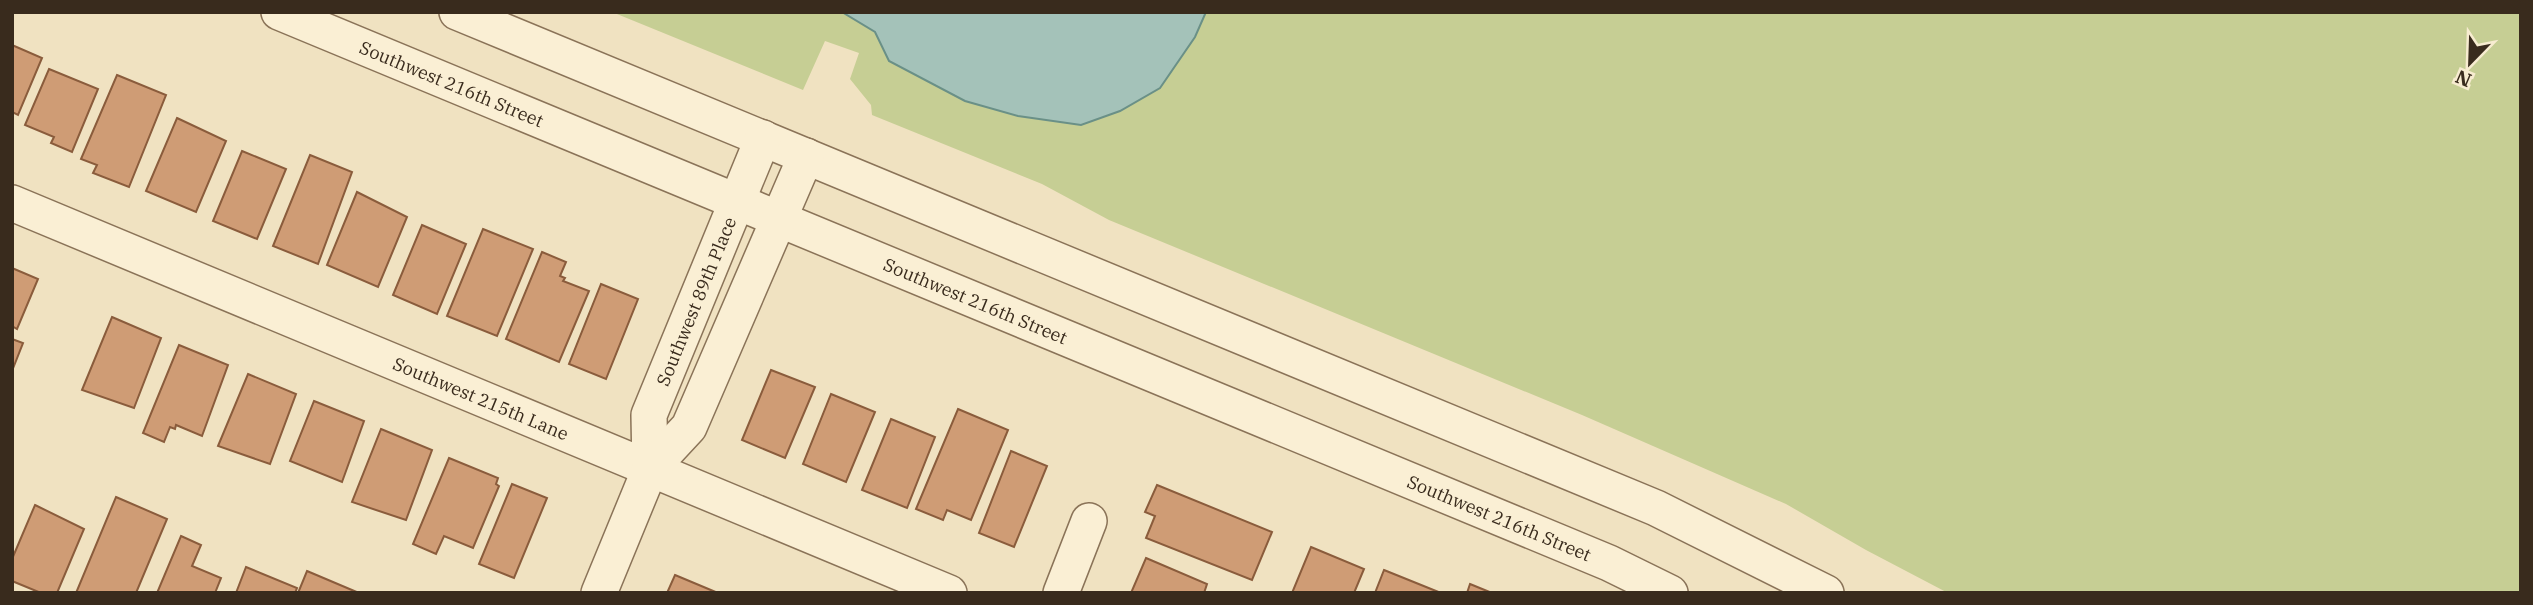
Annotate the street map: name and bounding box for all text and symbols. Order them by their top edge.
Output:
north arrow [2435,28,2505,98]
street label: Southwest 216th Street [356,35,547,132]
text: N [2452,65,2475,93]
street label: Southwest 89th Place [651,213,741,389]
street label: Southwest 216th Street [880,252,1071,349]
street label: Southwest 215th Lane [390,351,572,445]
street label: Southwest 216th Street [1404,469,1595,566]

